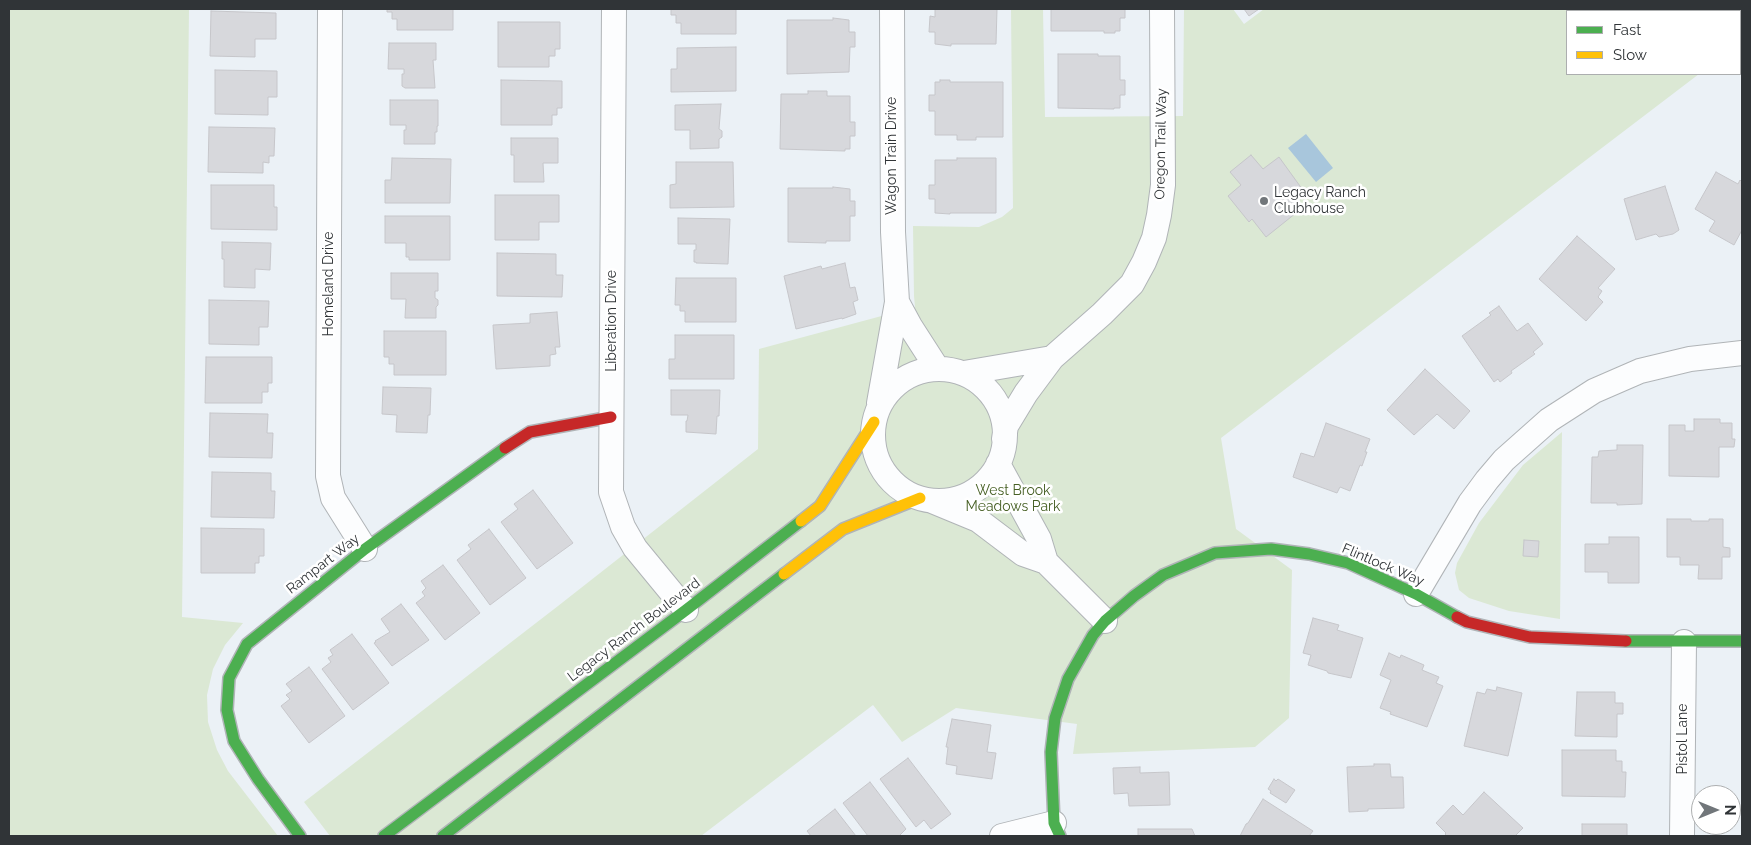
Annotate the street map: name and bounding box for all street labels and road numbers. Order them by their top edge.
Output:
street label: Oregon Trail Way [1152,88,1170,200]
street label: Wagon Train Drive [884,97,900,215]
street label: Homeland Drive [321,232,337,336]
street label: Liberation Drive [604,270,620,372]
street label: Rampart Way [283,530,363,598]
street label: Flintlock Way [1339,540,1427,590]
street label: Legacy Ranch Boulevard [564,575,704,685]
street label: Pistol Lane [1675,704,1691,774]

